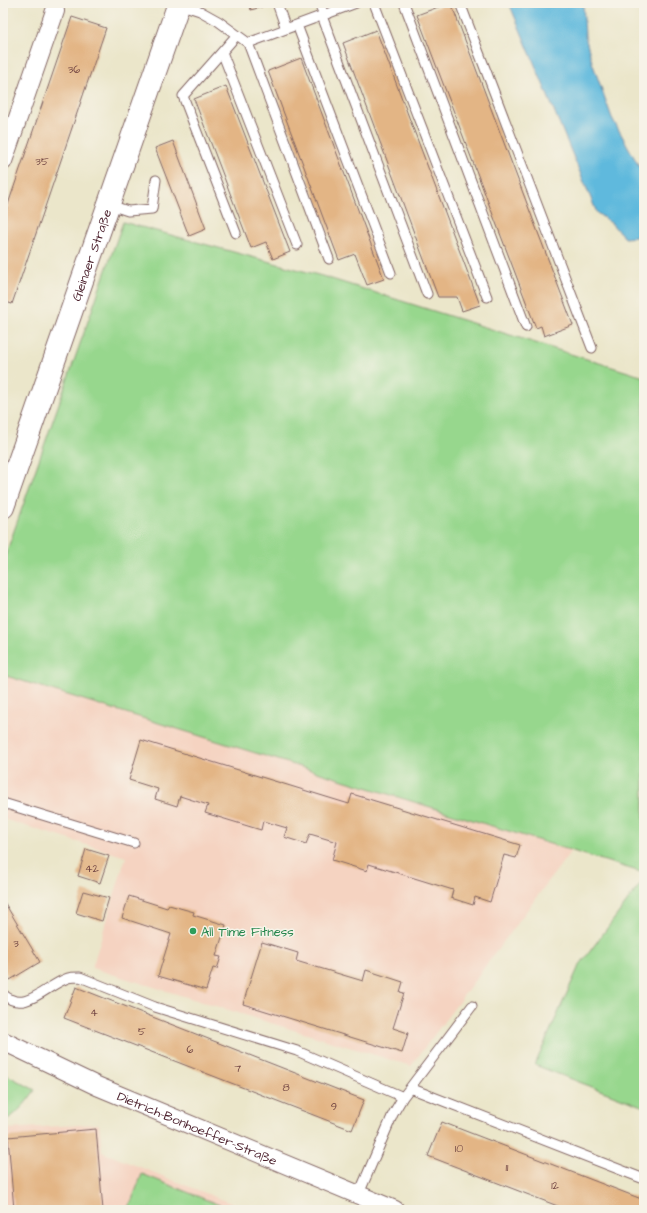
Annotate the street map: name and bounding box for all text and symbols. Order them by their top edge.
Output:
house number: 36 [68,62,80,77]
house number: 35 [35,154,49,169]
street label: Gleinaer Straße [68,207,116,304]
house number: 42 [85,861,100,876]
place label: All Time Fitness [201,923,294,941]
marker: All Time Fitness [188,926,198,936]
house number: 3 [13,936,19,951]
house number: 4 [90,1005,98,1020]
house number: 5 [138,1024,146,1039]
house number: 6 [187,1042,194,1057]
house number: 7 [235,1061,242,1076]
house number: 8 [282,1080,290,1095]
street label: Dietrich-Bonhoeffer-Straße [114,1087,280,1170]
house number: 9 [331,1099,337,1114]
house number: 10 [455,1141,463,1156]
house number: 11 [506,1160,509,1175]
house number: 12 [551,1178,560,1193]

